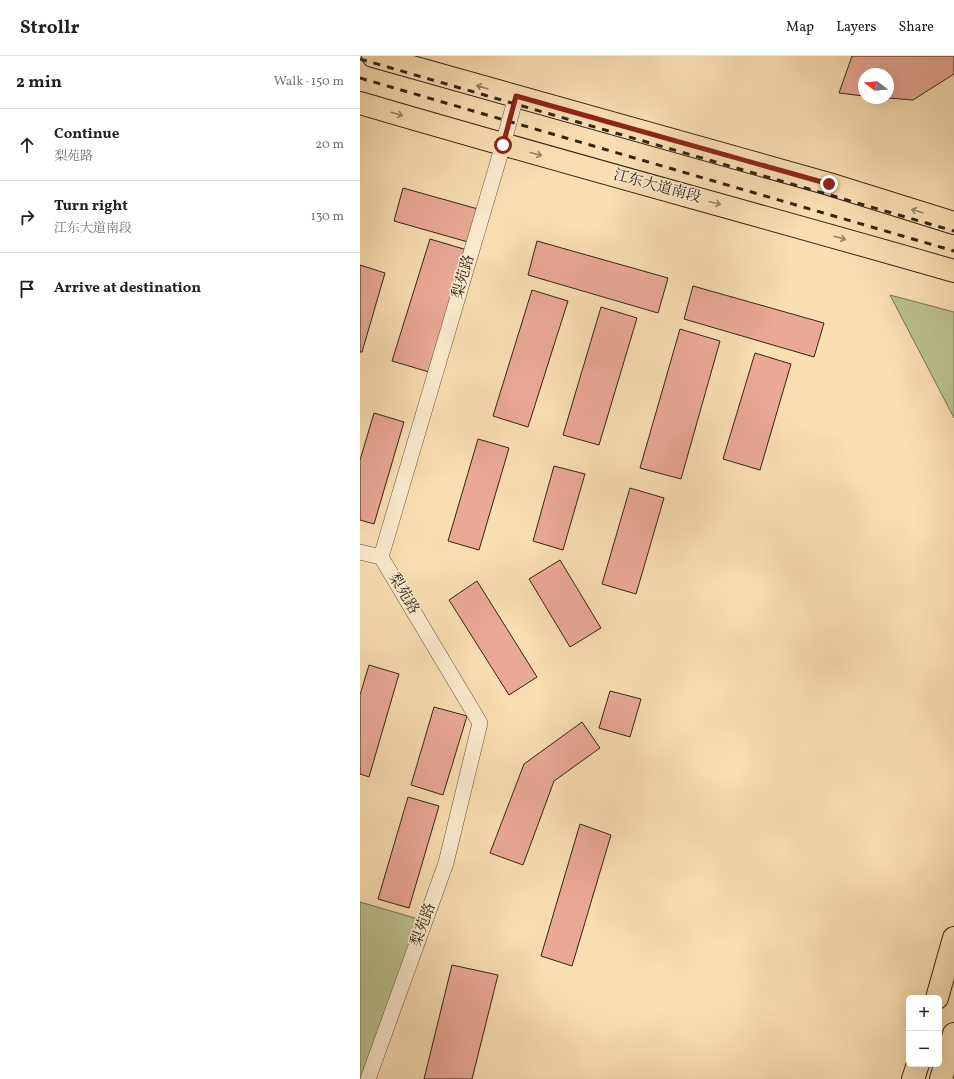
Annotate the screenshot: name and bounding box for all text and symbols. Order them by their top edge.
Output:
text: Strollr [20,15,80,41]
text: Map [786,18,814,37]
text: Layers [836,18,876,37]
text: Share [898,18,934,37]
north arrow [858,68,894,104]
text: 2 min [16,71,62,94]
text: Walk · 150 m [274,73,344,91]
one-way arrow [476,82,489,90]
one-way arrow [391,111,404,118]
text: Continue [54,124,119,145]
icon: ahead [16,134,38,156]
text: 20 m [315,136,344,154]
route start [494,136,512,154]
text: 梨苑路 [54,148,93,166]
one-way arrow [529,151,542,158]
street label: 江东大道南段 [611,165,703,209]
route end [820,175,838,193]
text: Turn right [54,196,128,217]
one-way arrow [708,200,721,208]
icon: right [16,206,38,228]
one-way arrow [910,207,923,214]
text: 130 m [311,208,344,226]
text: 江东大道南段 [54,220,132,238]
one-way arrow [833,235,846,242]
street label: 梨苑路 [448,252,480,302]
icon: arrive [16,278,38,300]
text: Arrive at destination [54,278,201,299]
street label: 梨苑路 [382,569,424,619]
street label: 梨苑路 [406,900,442,950]
map controls [906,995,942,1067]
button: + [906,995,942,1031]
button: − [906,1031,942,1067]

